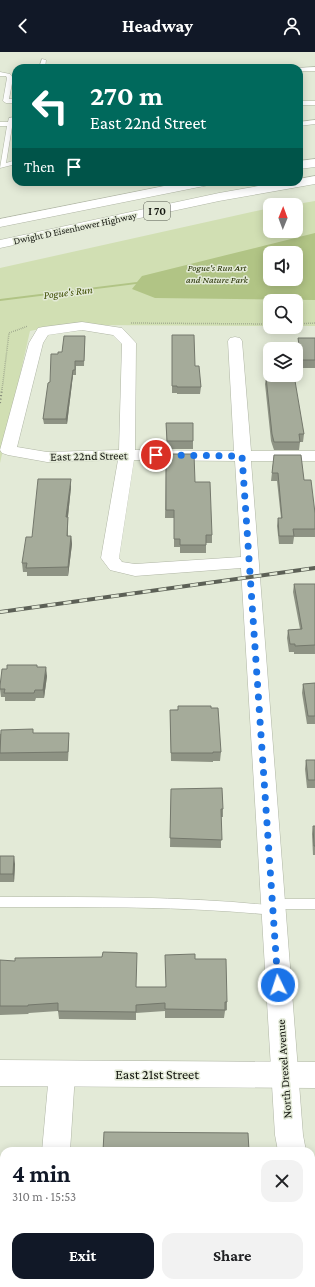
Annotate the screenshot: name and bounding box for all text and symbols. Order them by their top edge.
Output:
icon: back [12,15,34,37]
icon: person [281,15,303,37]
text: Headway [122,16,193,36]
icon: left [24,80,76,132]
text: 270 m [90,80,163,111]
text: East 22nd Street [90,113,206,133]
icon: arrive [63,156,85,178]
text: Then [24,159,55,175]
north arrow [263,198,303,238]
map controls [263,198,303,382]
road number: I 70 [144,202,170,220]
street label: Dwight D Eisenhower Highway [12,209,138,246]
button: sound [263,246,303,286]
park label: Pogue's Run Art and Nature Park [186,262,249,285]
water label: Pogue's Run [43,283,94,302]
button: search [263,294,303,334]
button: layers [263,342,303,382]
pin [139,438,173,472]
icon: arrive [145,444,167,466]
street label: East 22nd Street [50,448,129,464]
position arrow [257,964,299,1006]
street label: North Drexel Avenue [274,1019,294,1119]
street label: East 21st Street [115,1066,199,1082]
text: 4 min [12,1160,71,1187]
button: close [261,1160,303,1202]
text: 310 m · 15:53 [12,1189,76,1204]
button: Exit [12,1233,154,1279]
button: Share [162,1233,303,1279]

